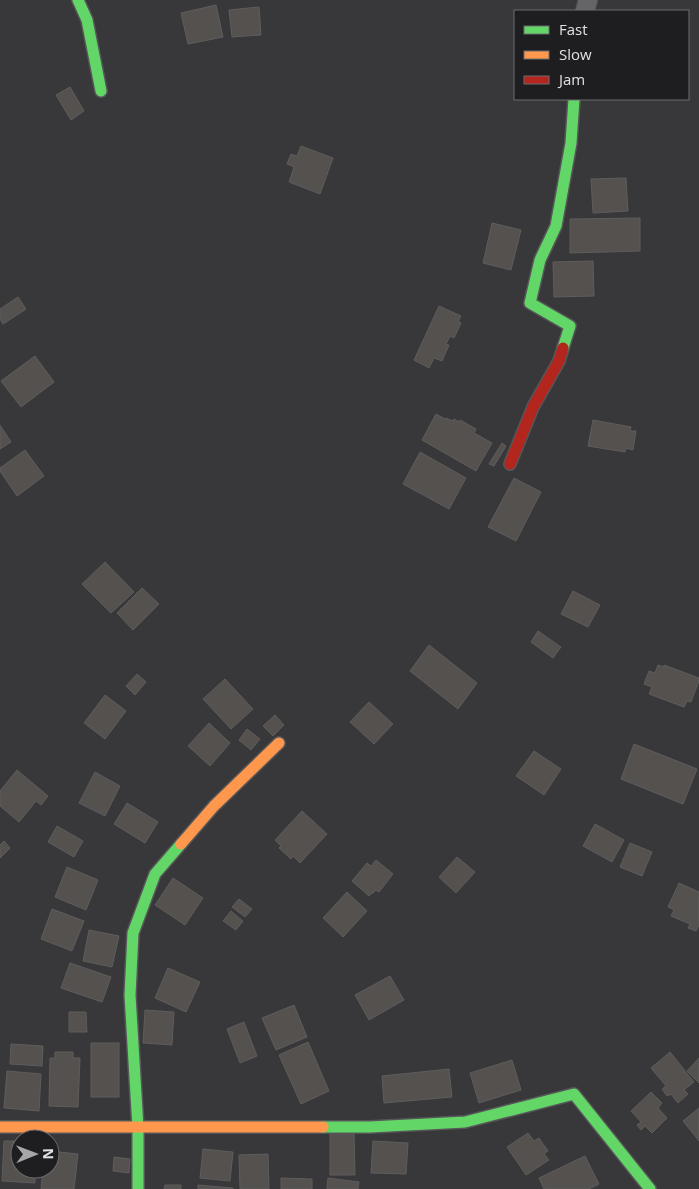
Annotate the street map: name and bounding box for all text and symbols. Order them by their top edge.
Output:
legend [514,10,689,100]
text: Fast [559,19,588,39]
text: Slow [559,44,592,64]
text: Jam [557,69,585,89]
north arrow [10,1129,60,1179]
text: N [39,1148,58,1160]

